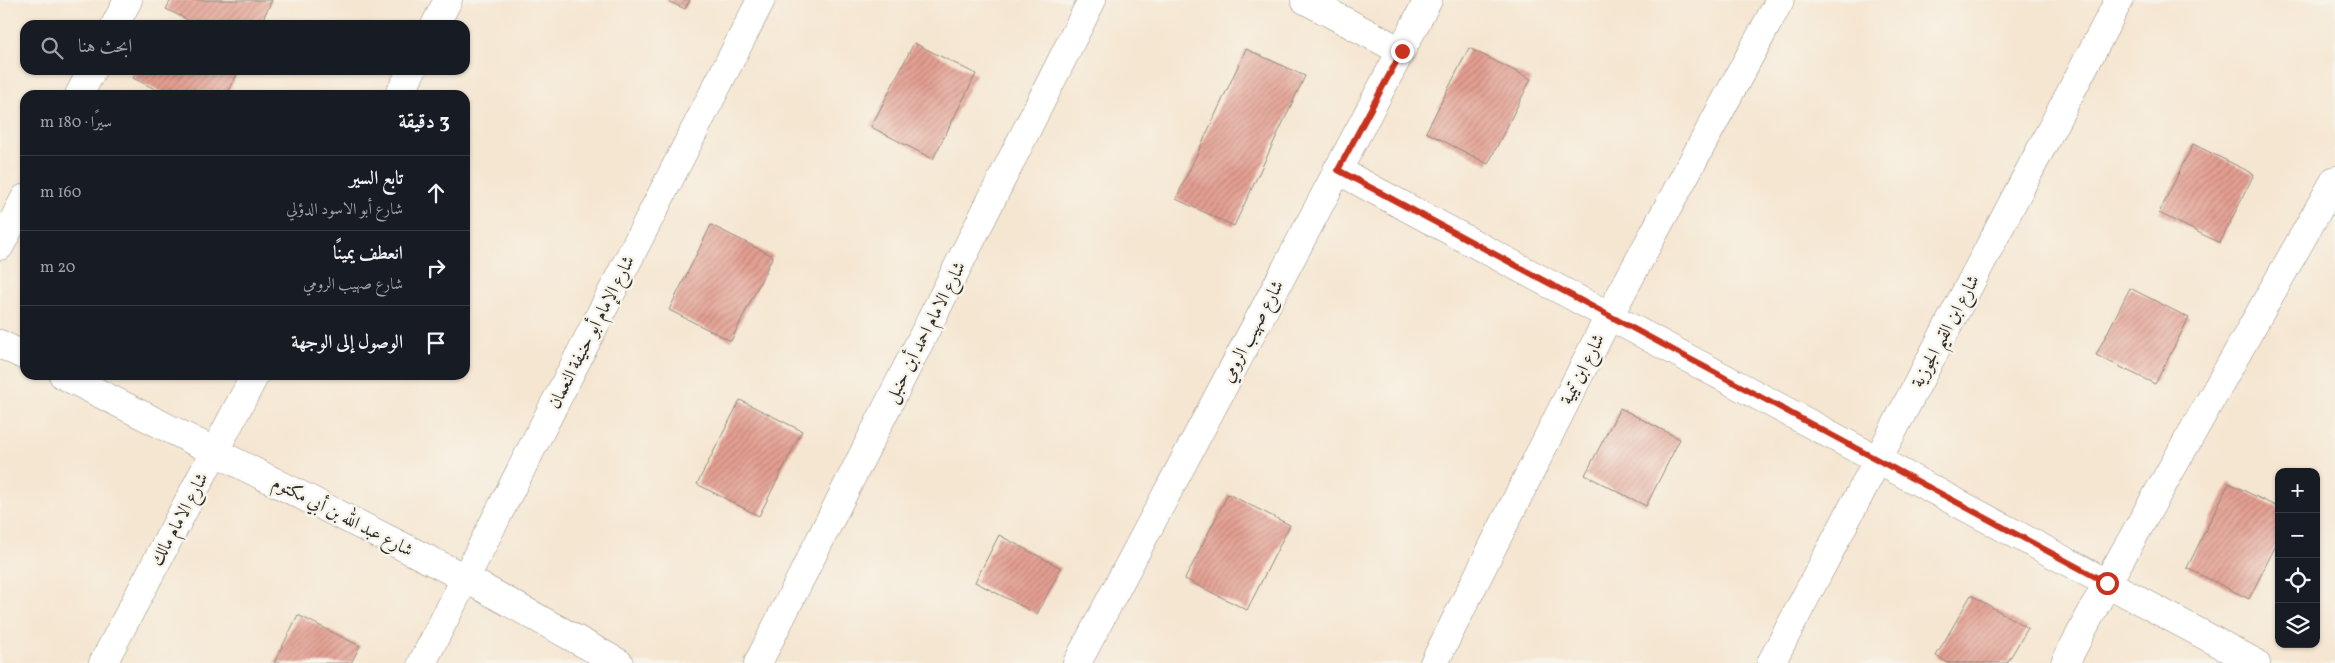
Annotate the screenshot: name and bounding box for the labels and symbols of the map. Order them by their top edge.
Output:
route end [1391,40,1414,63]
street label: شارع الإمام أبو حنيفة النعمان [541,251,644,415]
street label: شارع الامام احمد أبن حنبل [878,257,975,409]
street label: شارع ابن القيم الجوزية [1906,271,1990,394]
street label: شارع صهيب الرومي [1216,276,1292,388]
street label: شارع ابن تيمية [1555,330,1613,410]
street label: شارع عبد الله بن أبي مكتوم [267,468,418,565]
street label: شارع الامام مالك [145,469,217,572]
route start [2096,572,2119,595]

